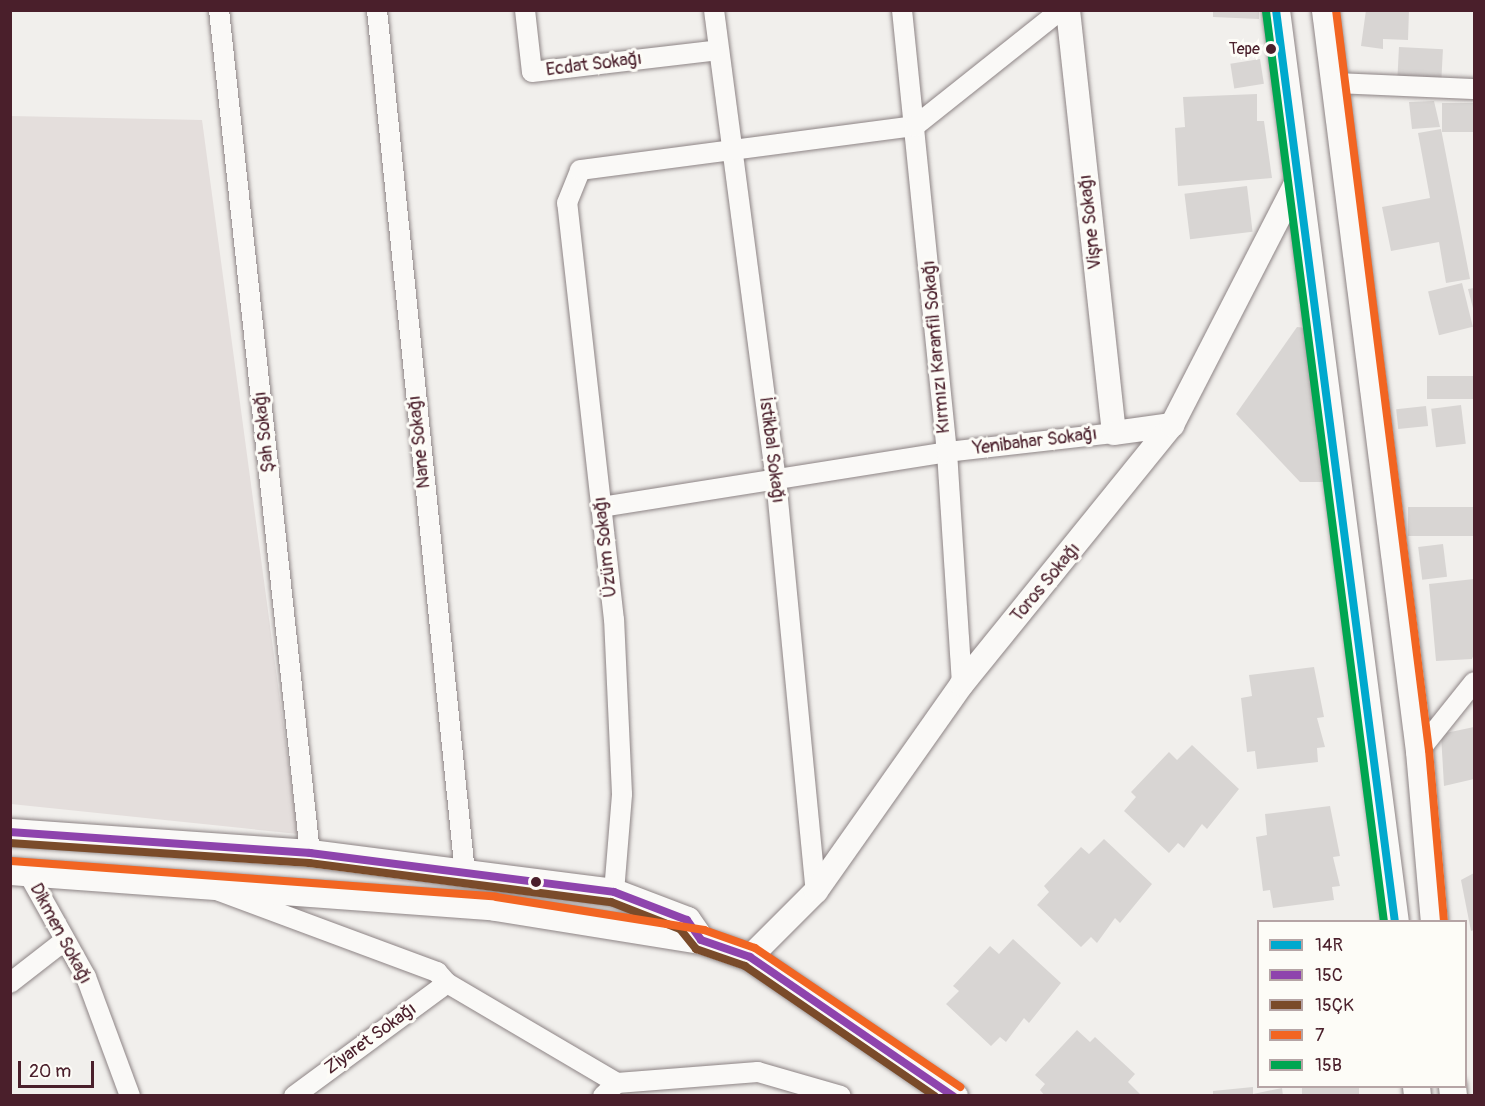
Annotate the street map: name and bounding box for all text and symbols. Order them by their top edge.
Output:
place label: Tepe [1229,39,1260,59]
marker: Tepe [1265,43,1277,55]
street label: Ecdat Sokağı [545,48,643,82]
street label: Vişne Sokağı [1075,173,1107,271]
street label: Kırmızı Karanfil Sokağı [919,260,955,434]
street label: Şah Sokağı [250,390,280,474]
street label: Nane Sokağı [404,394,436,490]
street label: İstikbal Sokağı [754,396,788,504]
street label: Yenibahar Sokağı [972,424,1098,460]
street label: Üzüm Sokağı [590,496,622,598]
street label: Toros Sokağı [1007,539,1085,627]
unlabelled marker [530,876,542,888]
street label: Dikmen Sokağı [24,880,96,988]
legend [1257,920,1467,1088]
text: 14R [1315,934,1343,957]
text: 15C [1315,964,1343,987]
text: 15ÇK [1315,994,1354,1017]
street label: Ziyaret Sokağı [321,999,421,1079]
text: 7 [1315,1024,1325,1047]
scale bar [21,1049,98,1087]
text: 15B [1315,1054,1342,1077]
text: 20 m [29,1060,71,1083]

